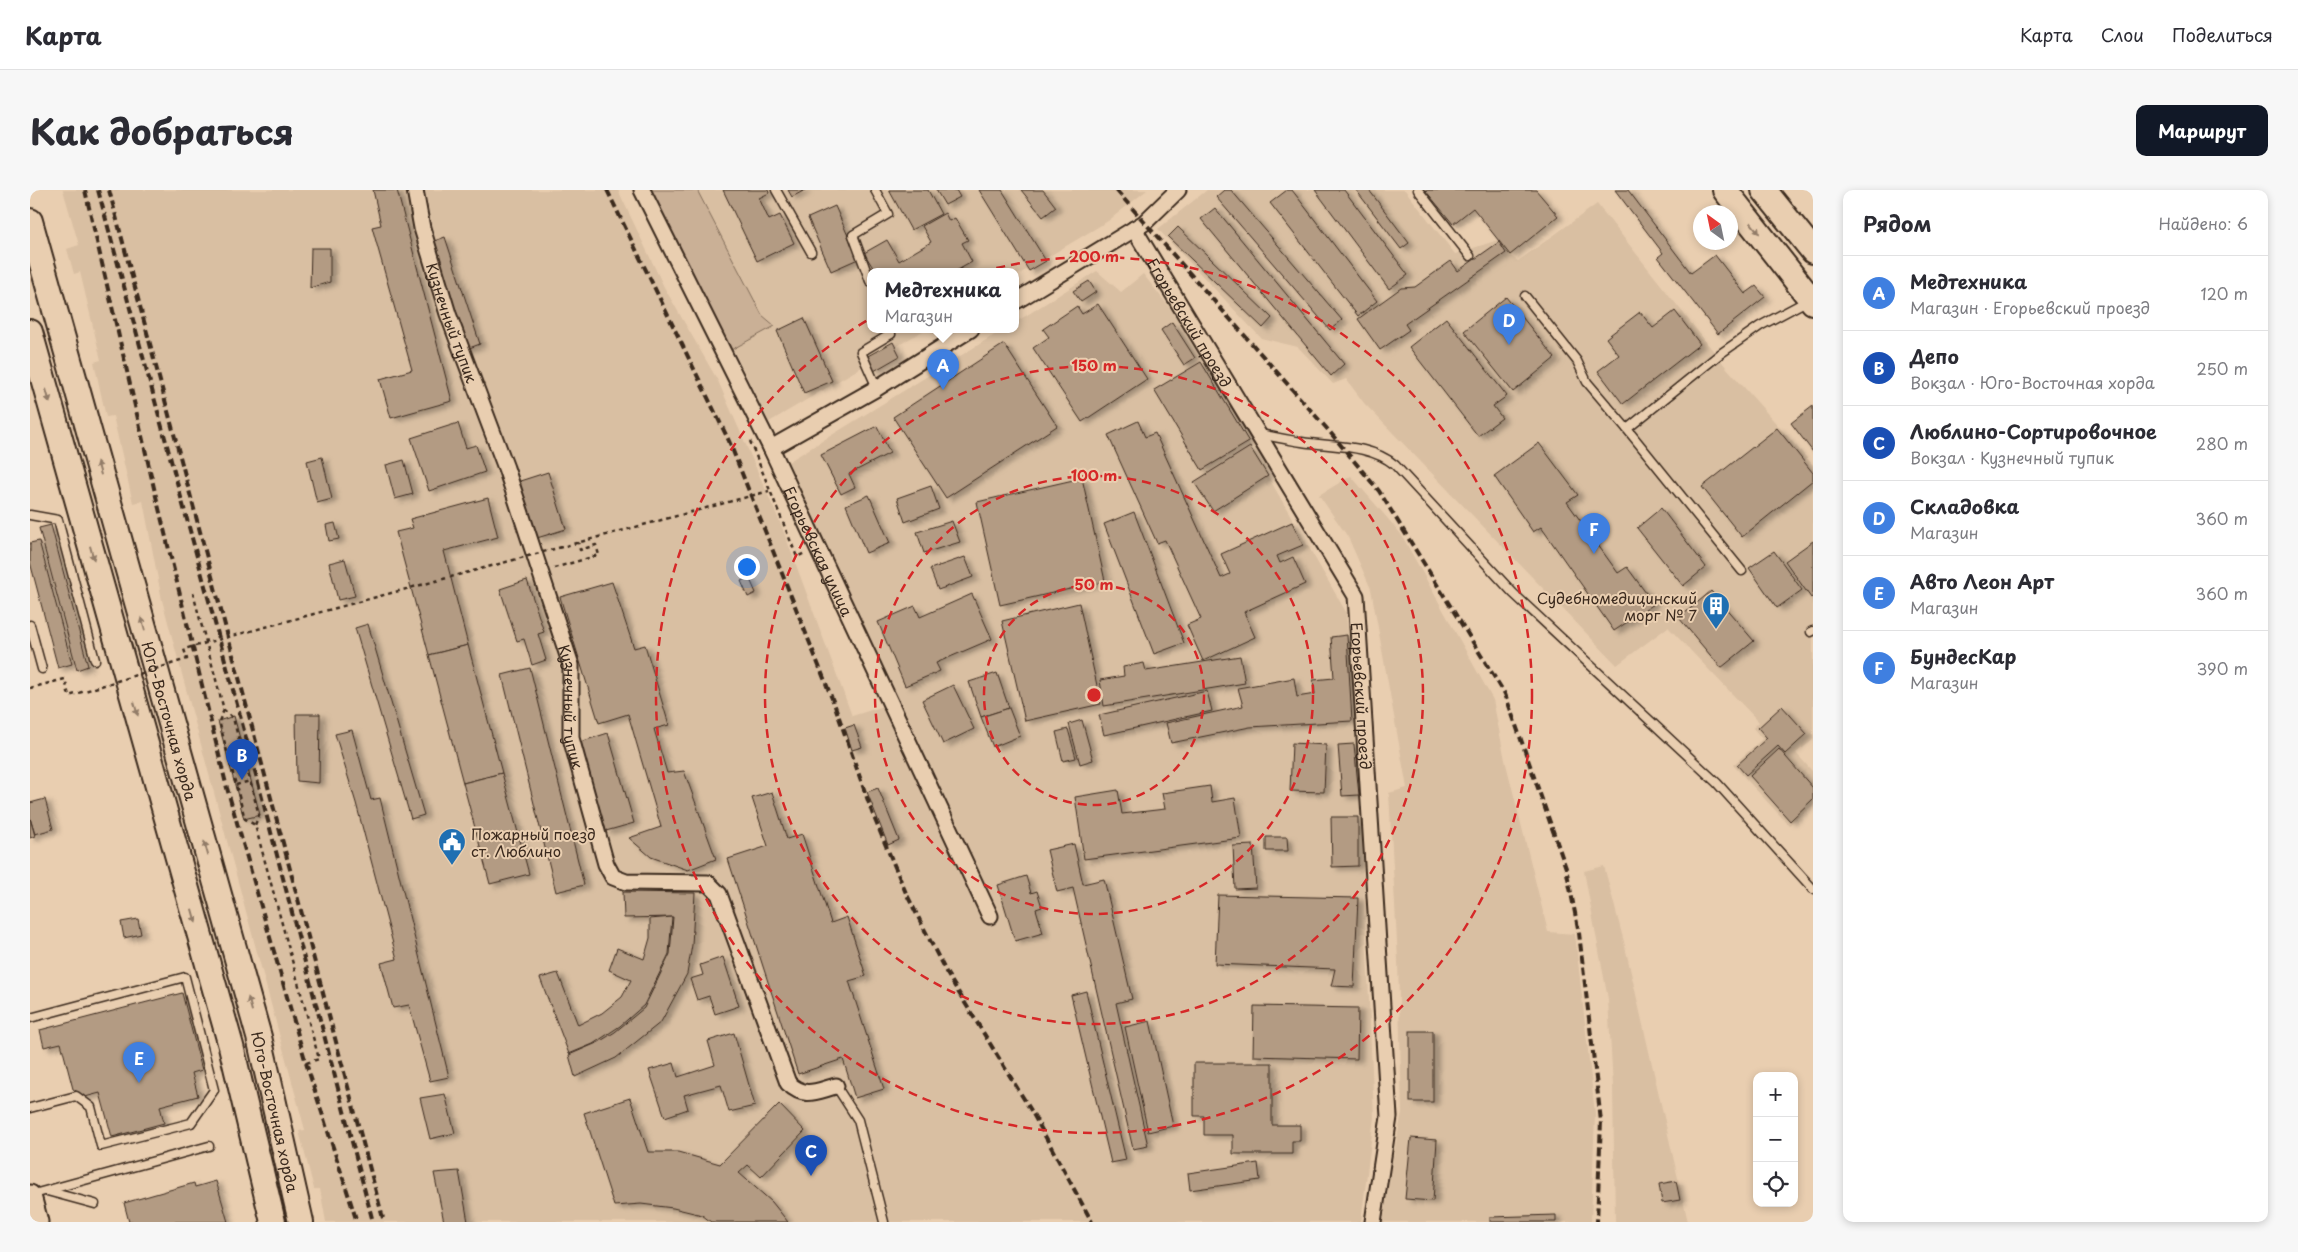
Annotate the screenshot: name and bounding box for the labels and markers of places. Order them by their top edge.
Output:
pin: D [1493,304,1525,345]
pin: A [927,349,959,390]
pin: F [1578,513,1610,554]
place label: Судебномедицинский морг № 7 [1537,586,1697,626]
building icon: Судебномедицинский морг № 7 [1701,591,1731,630]
centre of rings [1085,686,1103,704]
pin: B [226,739,258,780]
place label: Пожарный поезд ст. Люблино [471,822,596,862]
public building icon: Пожарный поезд ст. Люблино [437,827,467,866]
pin: E [123,1042,155,1083]
pin: C [795,1135,827,1176]

